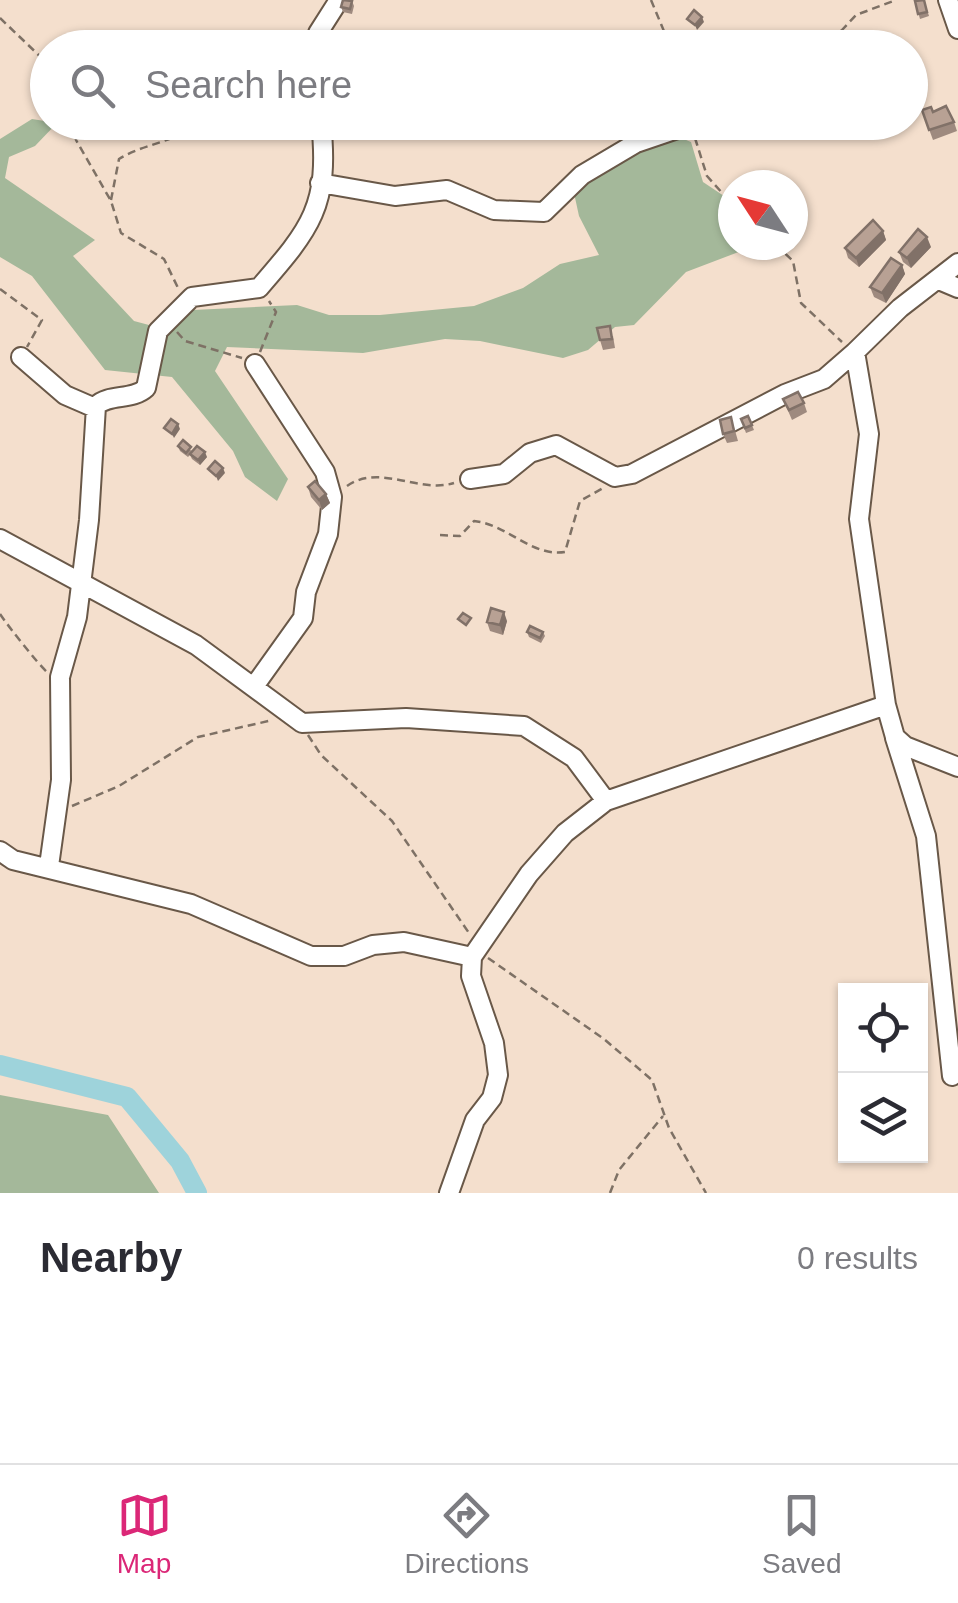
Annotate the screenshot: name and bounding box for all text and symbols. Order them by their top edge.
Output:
search box [30,30,928,140]
icon: search [65,58,120,113]
text: Search here [145,64,352,106]
north arrow [718,170,808,260]
map controls [838,983,928,1163]
button: locate [838,983,928,1073]
button: layers [838,1073,928,1163]
text: Nearby [40,1234,182,1281]
text: 0 results [797,1240,918,1276]
tab: Map [117,1488,172,1580]
tab: Directions [405,1488,529,1580]
tab: Saved [762,1488,841,1580]

